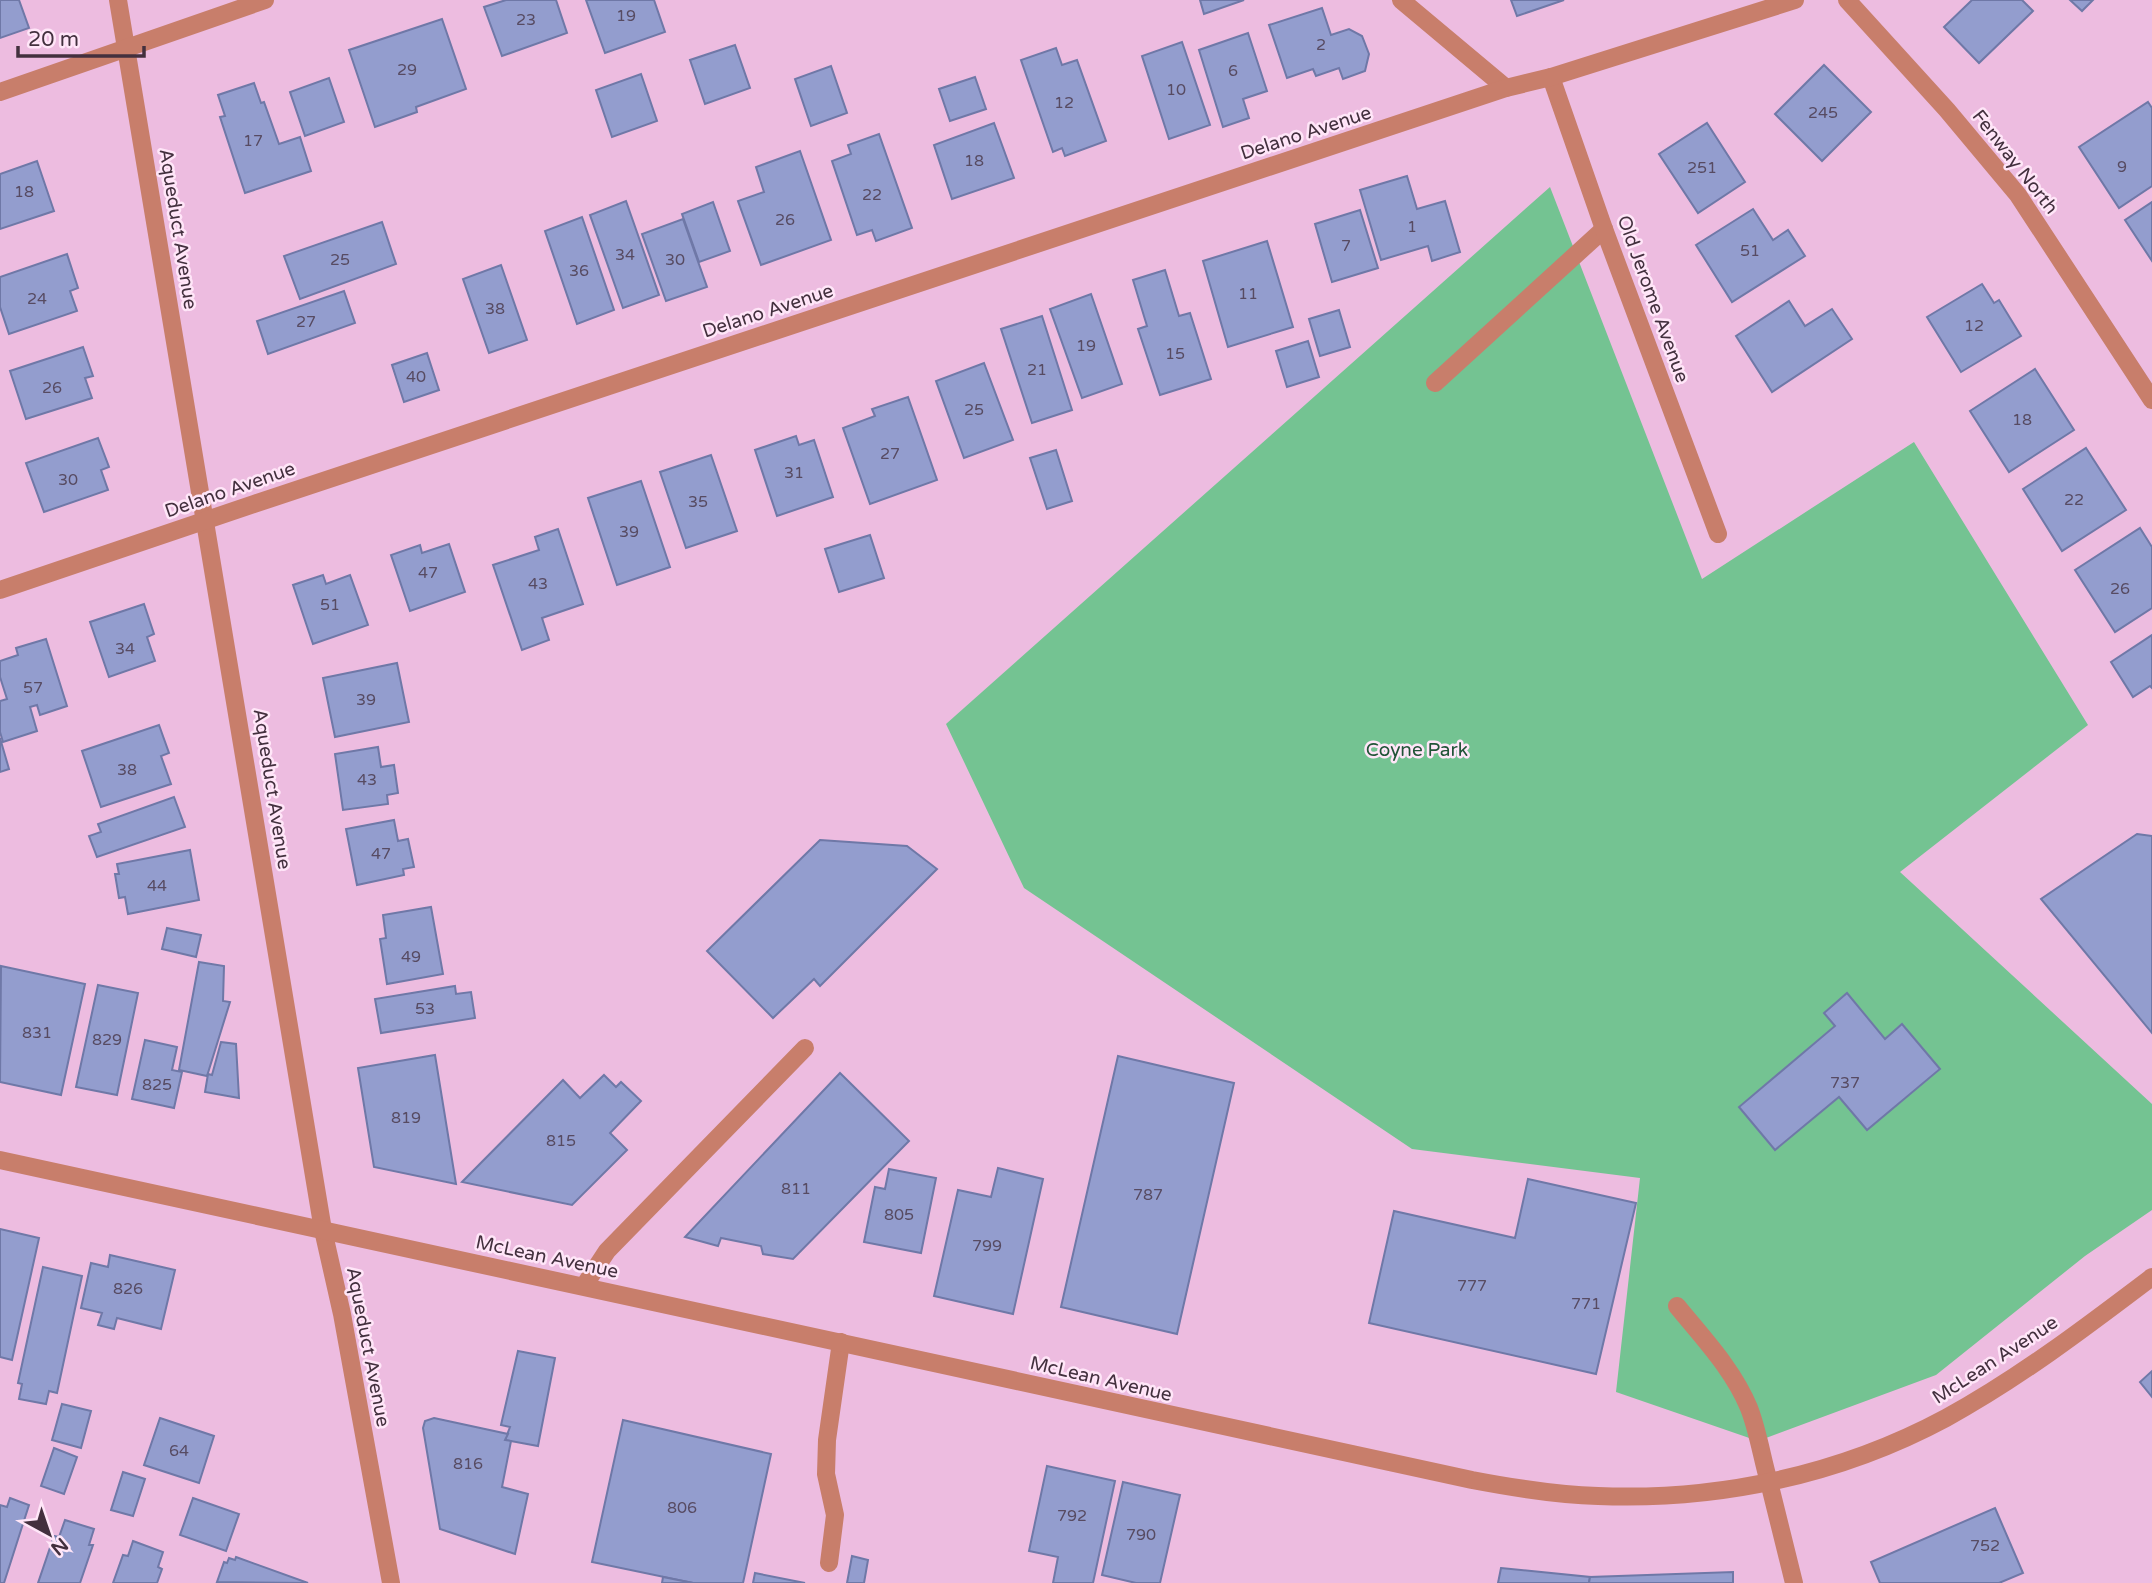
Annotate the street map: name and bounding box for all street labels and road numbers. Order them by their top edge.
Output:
street label: Delano Avenue [1238,102,1374,164]
street label: Fenway North [1967,106,2063,218]
street label: Aqueduct Avenue [154,147,202,311]
street label: Old Jerome Avenue [1613,212,1693,386]
street label: Delano Avenue [700,280,836,342]
street label: Delano Avenue [162,457,298,523]
street label: Aqueduct Avenue [248,707,296,871]
street label: McLean Avenue [474,1231,620,1283]
street label: Aqueduct Avenue [342,1265,394,1429]
street label: McLean Avenue [1928,1311,2062,1409]
street label: McLean Avenue [1028,1352,1174,1406]

